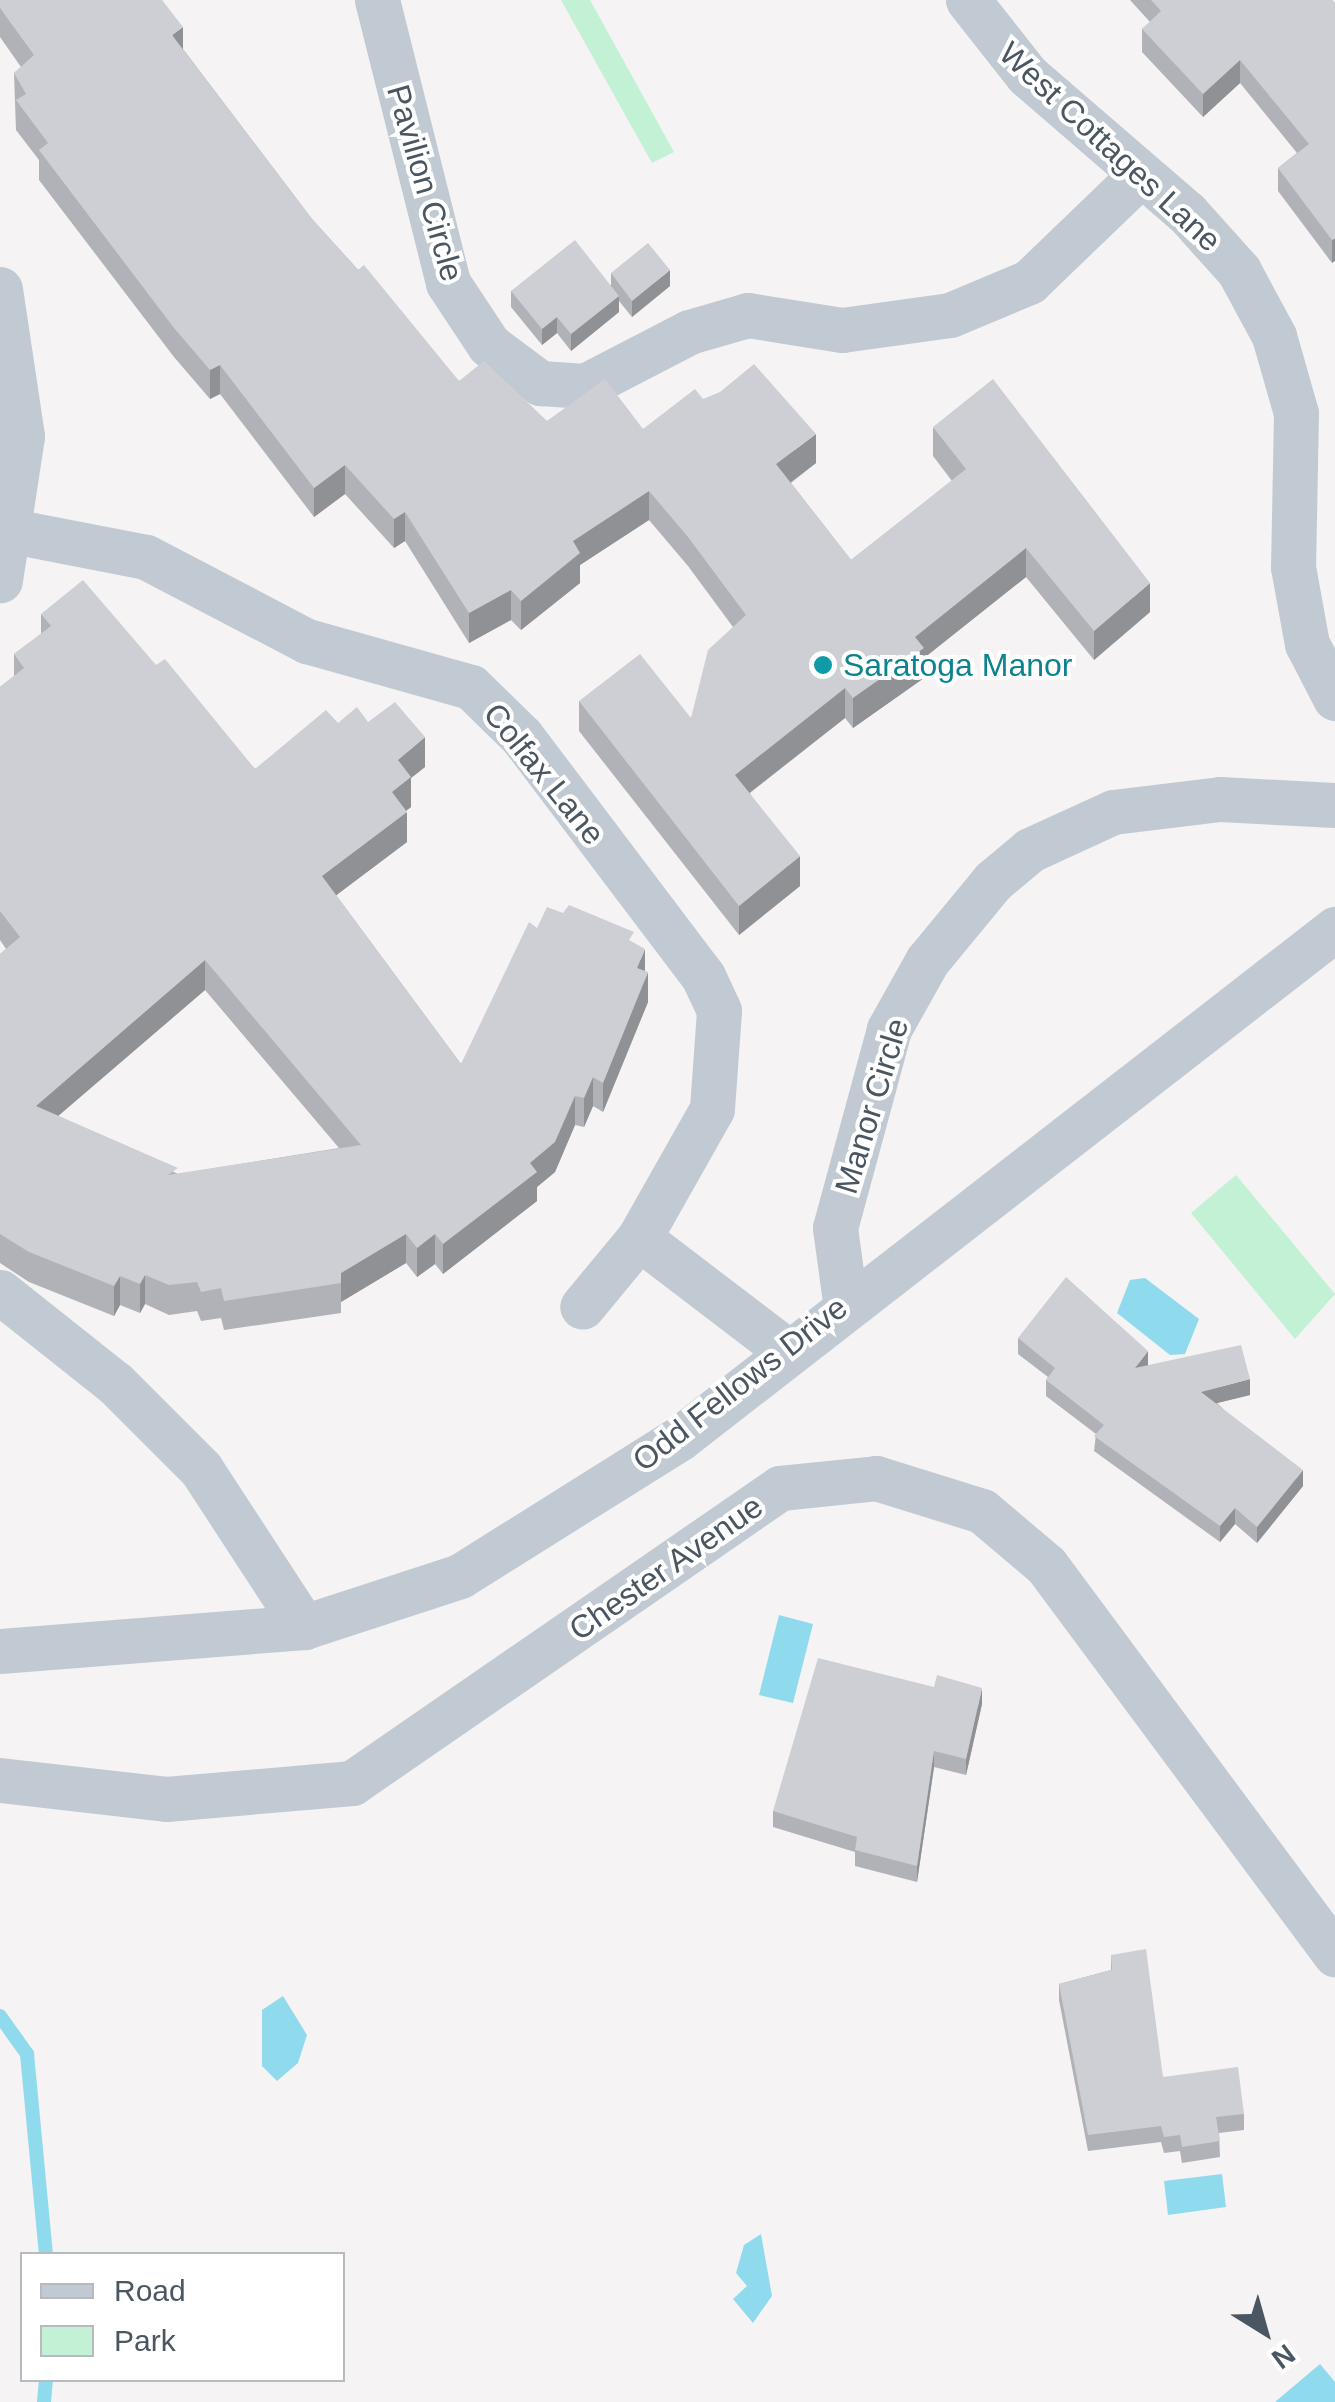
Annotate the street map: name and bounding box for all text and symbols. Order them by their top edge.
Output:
street label: West Cottages Lane [991,34,1229,260]
street label: Pavilion Circle [379,80,471,286]
place label: Saratoga Manor [843,646,1072,684]
marker: Saratoga Manor [812,654,834,676]
street label: Colfax Lane [475,696,613,852]
street label: Manor Circle [827,1014,917,1198]
street label: Odd Fellows Drive [625,1288,855,1480]
street label: Chester Avenue [561,1487,771,1649]
legend [20,2252,345,2382]
text: Road [114,2274,186,2307]
north arrow [1215,2282,1315,2382]
text: Park [114,2324,176,2357]
text: N [1266,2338,1301,2375]

